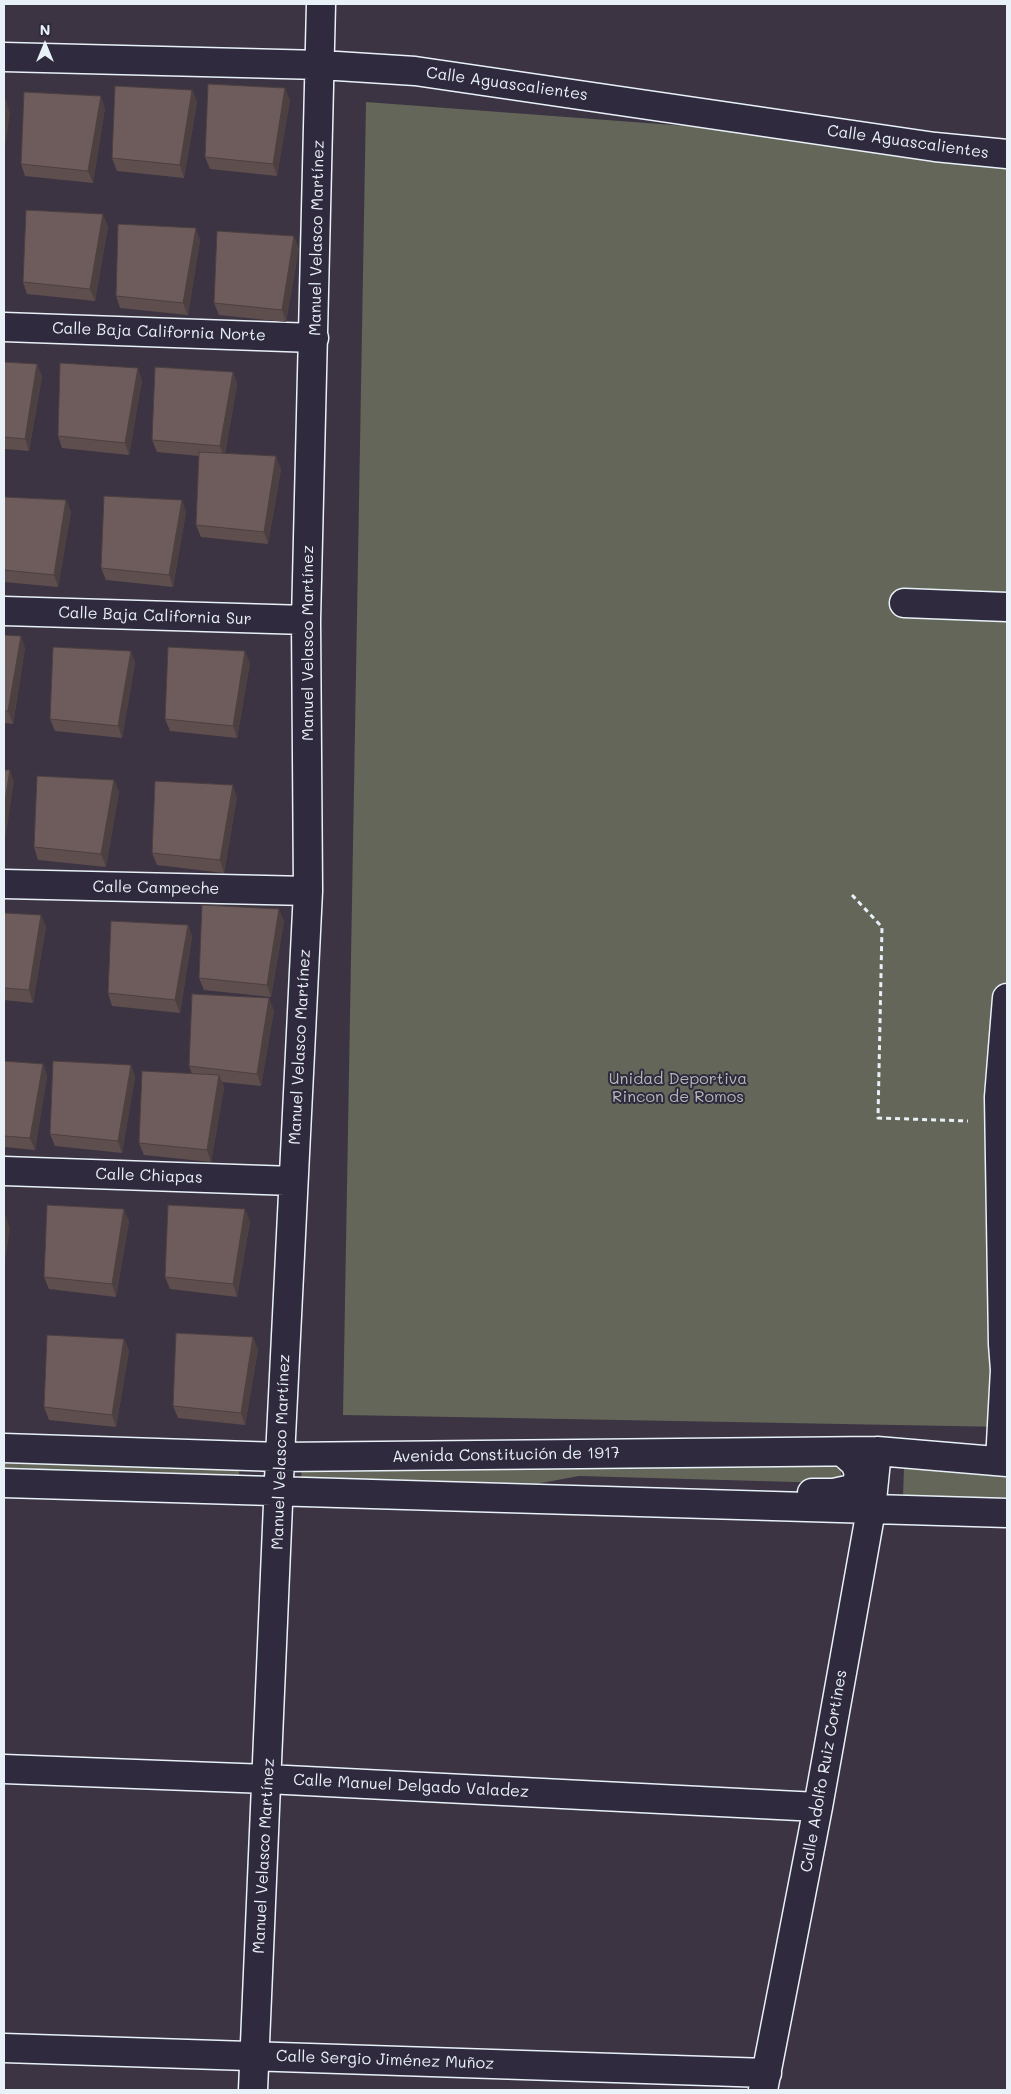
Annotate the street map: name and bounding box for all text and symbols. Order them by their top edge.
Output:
north arrow [20,20,70,70]
text: N [40,20,50,39]
street label: Calle Aguascalientes [425,63,589,105]
street label: Calle Aguascalientes [826,121,990,163]
street label: Manuel Velasco Martínez [306,140,328,336]
street label: Calle Baja California Norte [52,319,266,345]
street label: Manuel Velasco Martínez [298,545,318,741]
street label: Calle Baja California Sur [58,603,252,629]
street label: Calle Campeche [92,877,220,899]
street label: Manuel Velasco Martínez [285,949,315,1145]
park label: Unidad Deportiva Rincon de Romos [609,1069,747,1107]
street label: Calle Chiapas [95,1165,203,1187]
street label: Manuel Velasco Martínez [268,1354,294,1550]
street label: Avenida Constitución de 1917 [392,1443,620,1467]
street label: Calle Adolfo Ruiz Cortines [797,1668,851,1874]
street label: Manuel Velasco Martínez [249,1758,279,1954]
street label: Calle Manuel Delgado Valadez [293,1770,529,1802]
street label: Calle Sergio Jiménez Muñoz [276,2047,494,2073]

